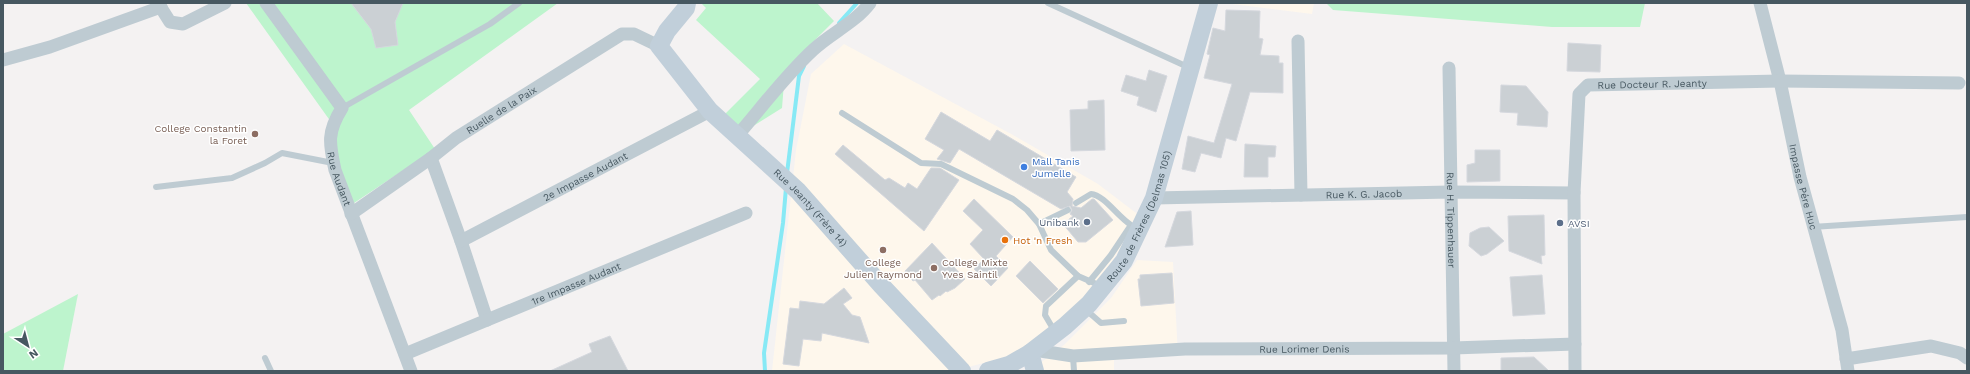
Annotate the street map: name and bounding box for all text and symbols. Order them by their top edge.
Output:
street label: Rue Docteur R. Jeanty [1597,78,1708,91]
street label: Ruelle de la Paix [464,84,539,136]
place label: College Constantin la Foret [154,123,248,146]
marker: College Constantin la Foret [250,129,260,139]
street label: Impasse Pére Huc [1787,143,1819,232]
street label: 2e Impasse Audant [541,150,630,203]
street label: Route de Frères (Delmas 105) [1104,150,1173,284]
street label: Rue Audant [325,151,353,208]
place label: Mall Tanis Jumelle [1032,156,1080,179]
marker: Mall Tanis Jumelle [1019,162,1029,172]
street label: Rue Jeanty (Frère 14) [771,167,849,249]
street label: Rue H. Tippenhauer [1445,172,1457,268]
street label: Rue K. G. Jacob [1326,188,1402,201]
place label: Unibank [1039,217,1079,228]
marker: Unibank [1082,217,1092,227]
marker: AVSI [1555,218,1565,228]
place label: AVSI [1568,218,1590,229]
marker: Hot 'n Fresh [1000,235,1010,245]
place label: Hot 'n Fresh [1013,235,1073,246]
marker: College Julien Raymond [878,245,888,255]
place label: College Julien Raymond [844,257,922,280]
place label: College Mixte Yves Saintil [942,257,1008,280]
street label: 1re Impasse Audant [530,260,623,307]
marker: College Mixte Yves Saintil [929,263,939,273]
north arrow [8,326,48,366]
street label: Rue Lorimer Denis [1259,343,1349,355]
text: N [26,346,41,361]

